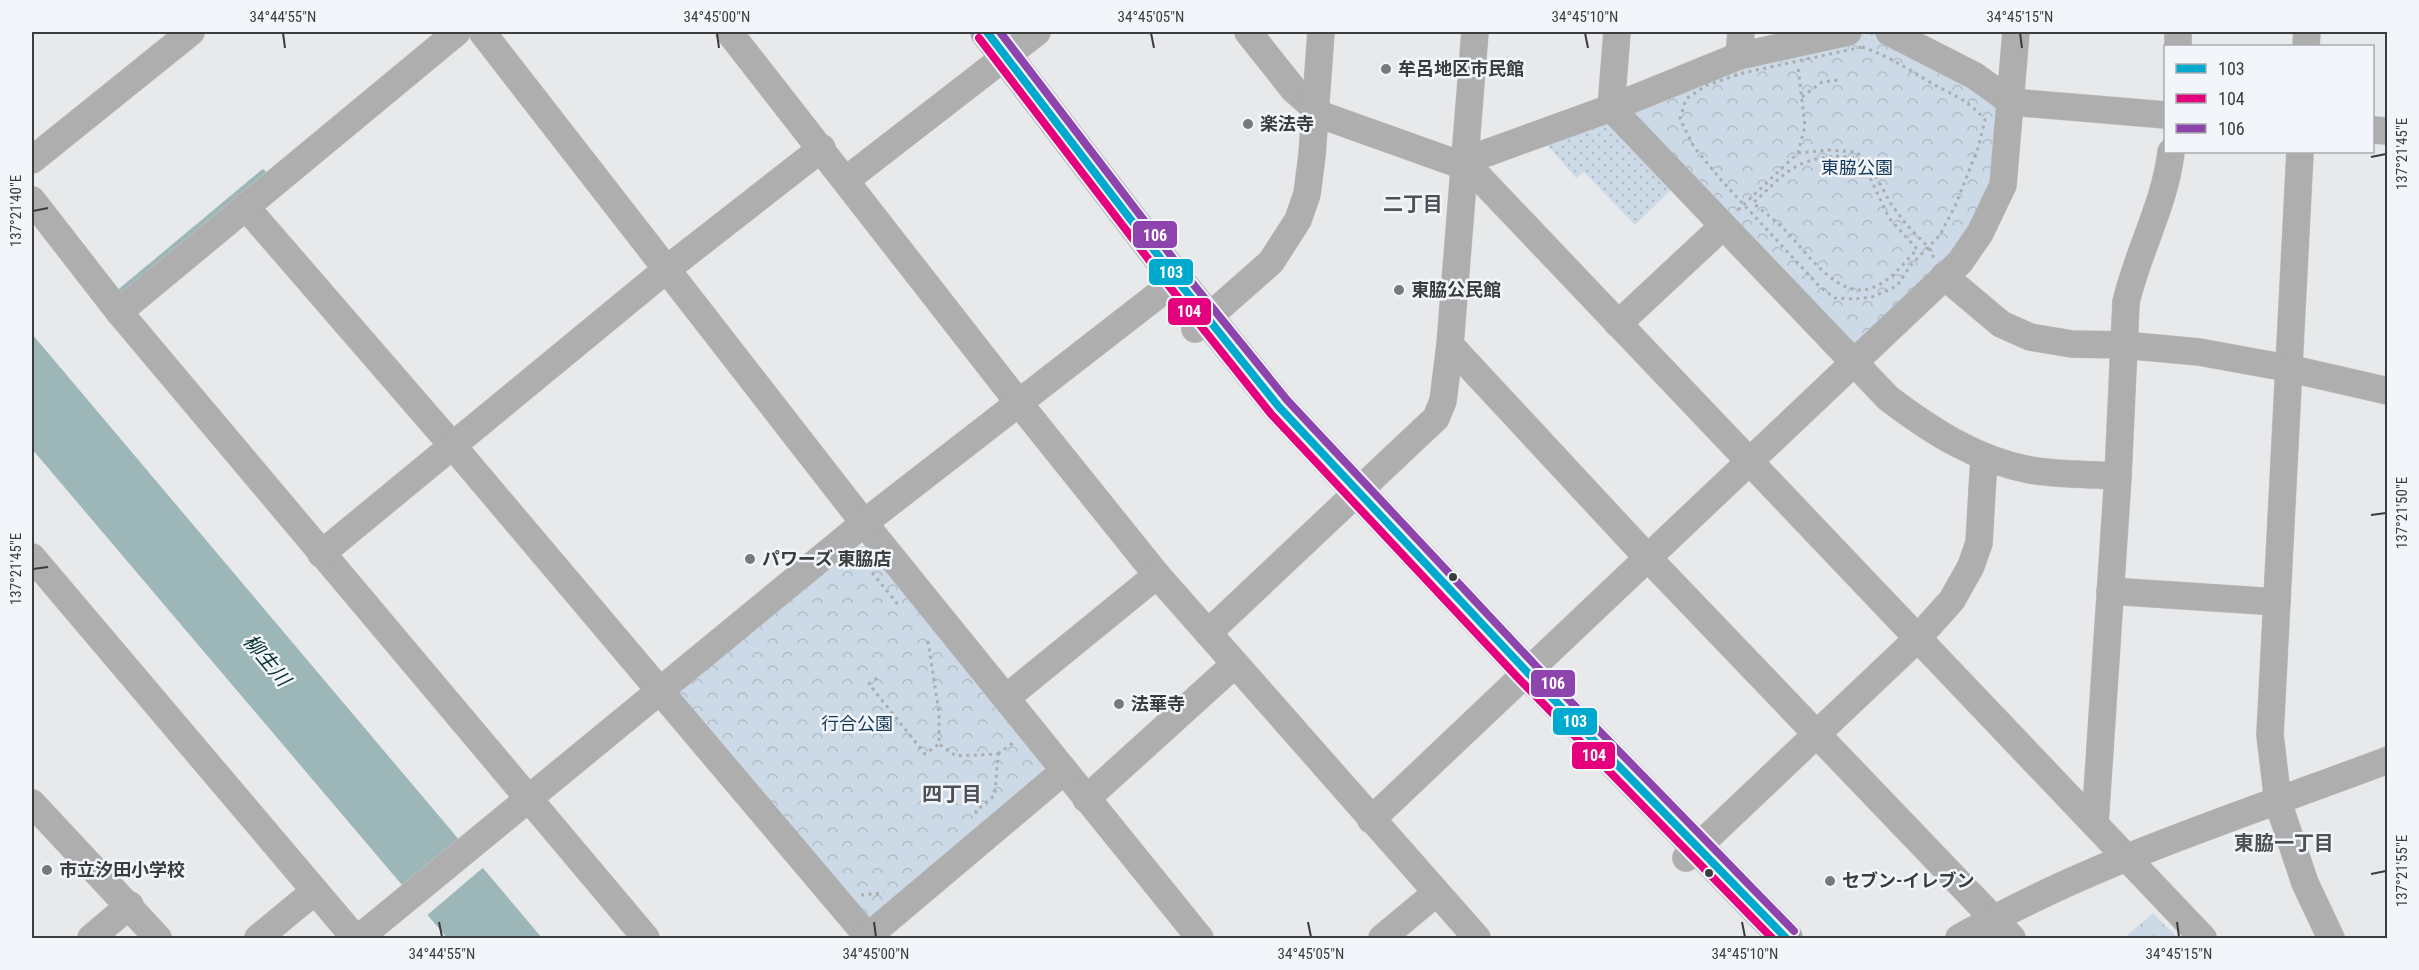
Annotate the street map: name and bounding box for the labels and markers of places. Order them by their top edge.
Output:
place label: 牟呂地区市民館 [1398,58,1524,79]
marker: 牟呂地区市民館 [1379,62,1393,76]
place label: 楽法寺 [1260,113,1314,134]
marker: 楽法寺 [1241,117,1255,131]
place label: 東脇公民館 [1411,279,1501,300]
marker: 東脇公民館 [1392,283,1406,297]
place label: パワーズ 東脇店 [762,548,891,569]
marker: パワーズ 東脇店 [743,552,757,566]
unlabelled marker [1447,571,1459,583]
place label: 法華寺 [1131,693,1185,714]
marker: 法華寺 [1112,697,1126,711]
place label: 市立汐田小学校 [59,859,185,880]
marker: 市立汐田小学校 [40,863,54,877]
unlabelled marker [1703,867,1715,879]
place label: セブン-イレブン [1842,870,1975,891]
marker: セブン-イレブン [1823,874,1837,888]

